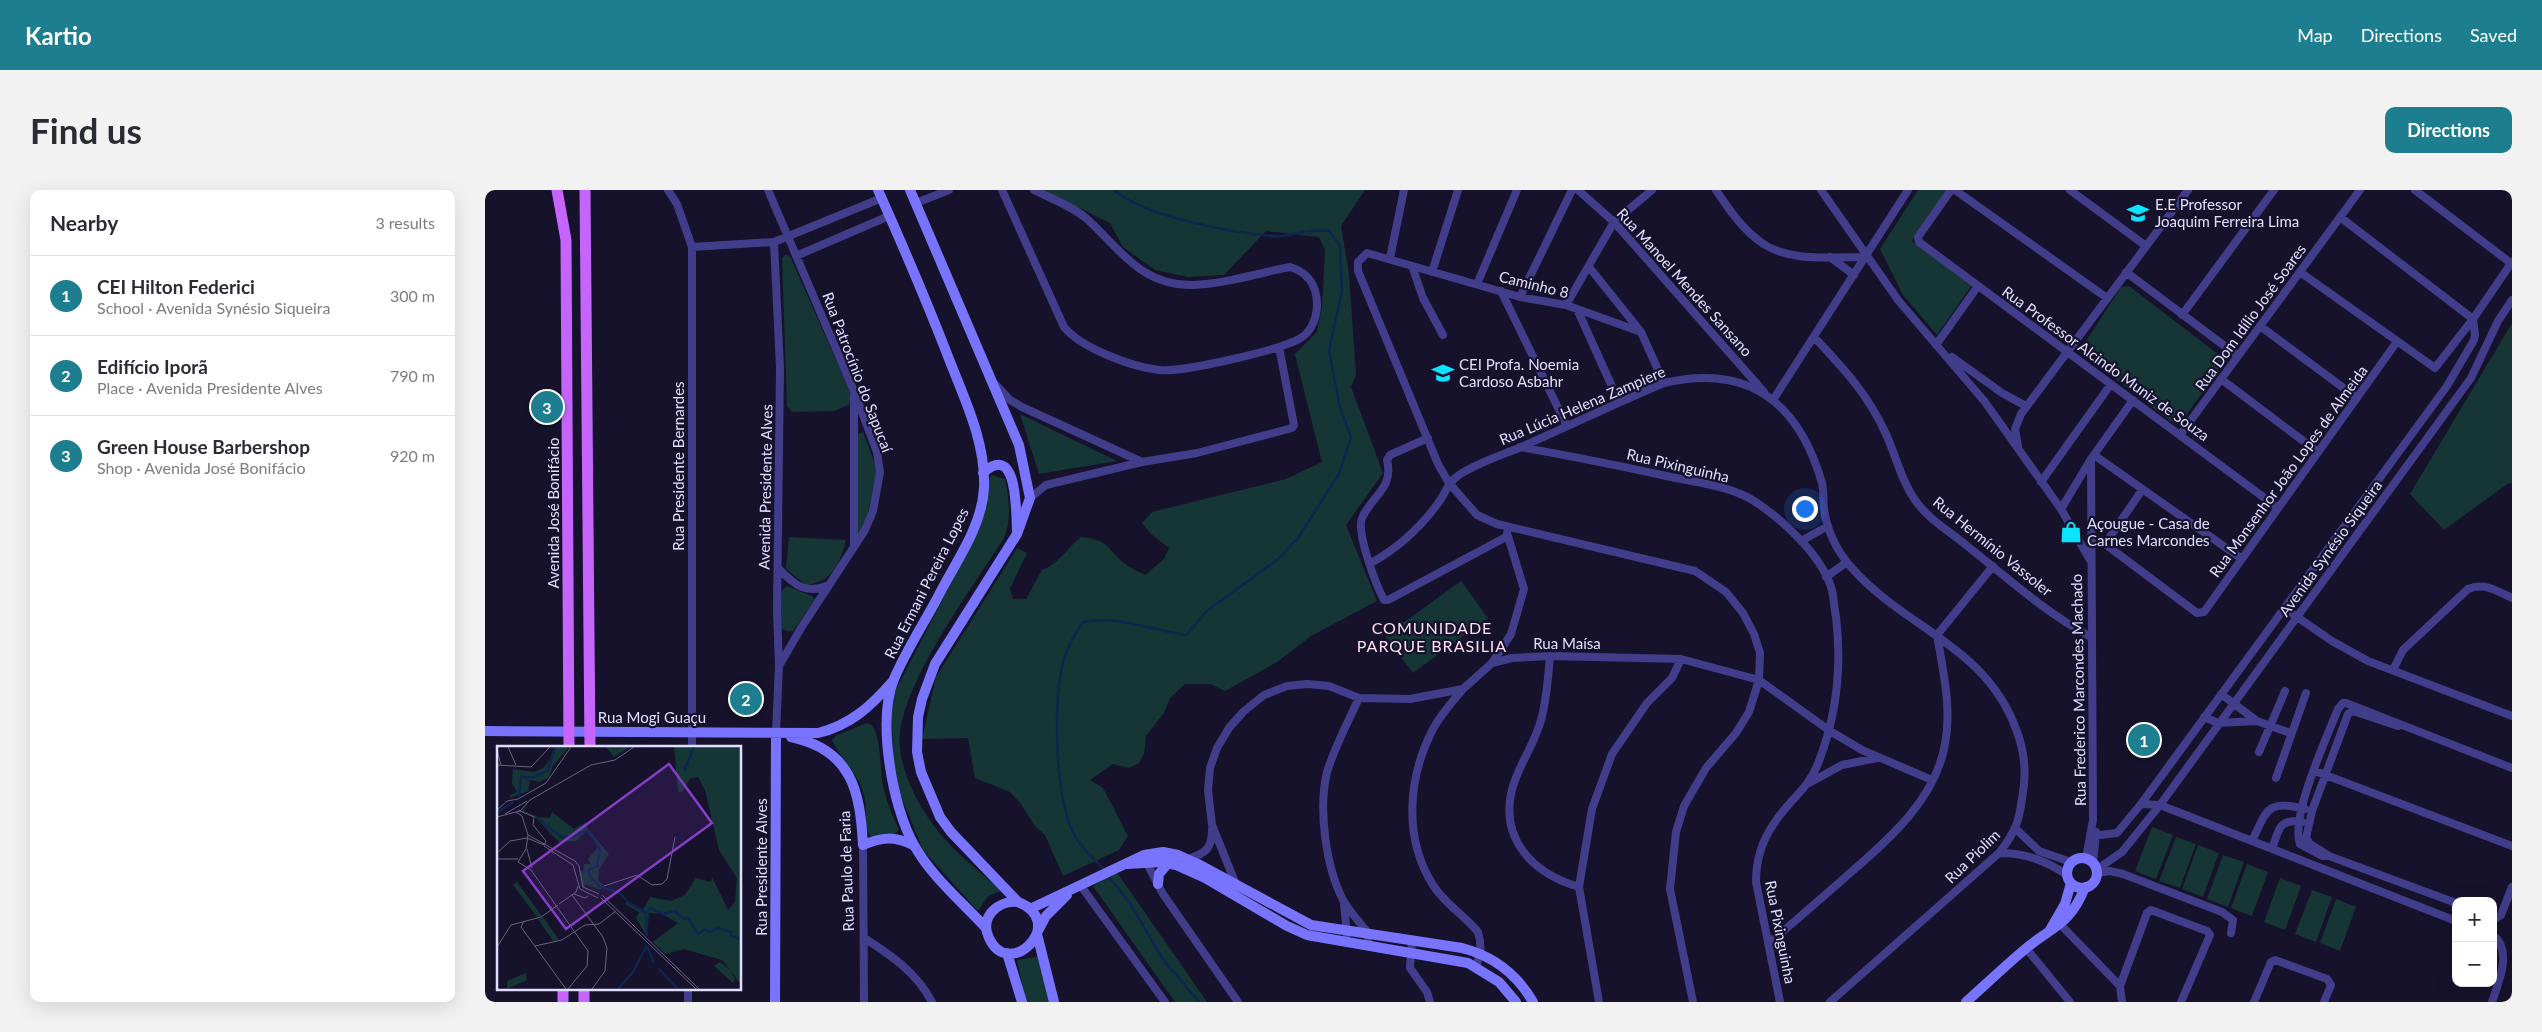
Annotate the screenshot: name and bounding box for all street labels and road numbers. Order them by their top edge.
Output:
street label: Rua Manoel Mendes Sansano [1614,204,1756,360]
street label: Rua Dom Idílio José Soares [2191,240,2309,394]
street label: Caminho 8 [1497,267,1571,301]
street label: Rua Professor Alcindo Muniz de Souza [1999,282,2213,444]
street label: Rua Patrocínio do Sapucaí [819,289,897,456]
street label: Rua Lúcia Helena Zampiere [1496,362,1668,448]
street label: Rua Monsenhor João Lopes de Almeida [2205,362,2371,580]
street label: Rua Presidente Bernardes [669,381,687,551]
street label: Avenida Presidente Alves [755,404,775,570]
street label: Avenida José Bonifácio [544,437,562,589]
street label: Rua Pixinguinha [1625,444,1731,486]
street label: Avenida Synésio Siqueira [2275,477,2385,619]
street label: Rua Hermínio Vassoler [1930,492,2057,600]
street label: Rua Ermani Pereira Lopes [880,505,972,661]
street label: Rua Frederico Marcondes Machado [2067,574,2089,806]
street label: Rua Maísa [1533,634,1601,652]
street label: Rua Mogi Guaçu [598,708,706,726]
street label: Rua Presidente Alves [752,798,770,936]
street label: Rua Paulo de Faria [835,810,857,932]
street label: Rua Piolim [1941,825,2003,887]
street label: Rua Pixinguinha [1762,879,1800,985]

